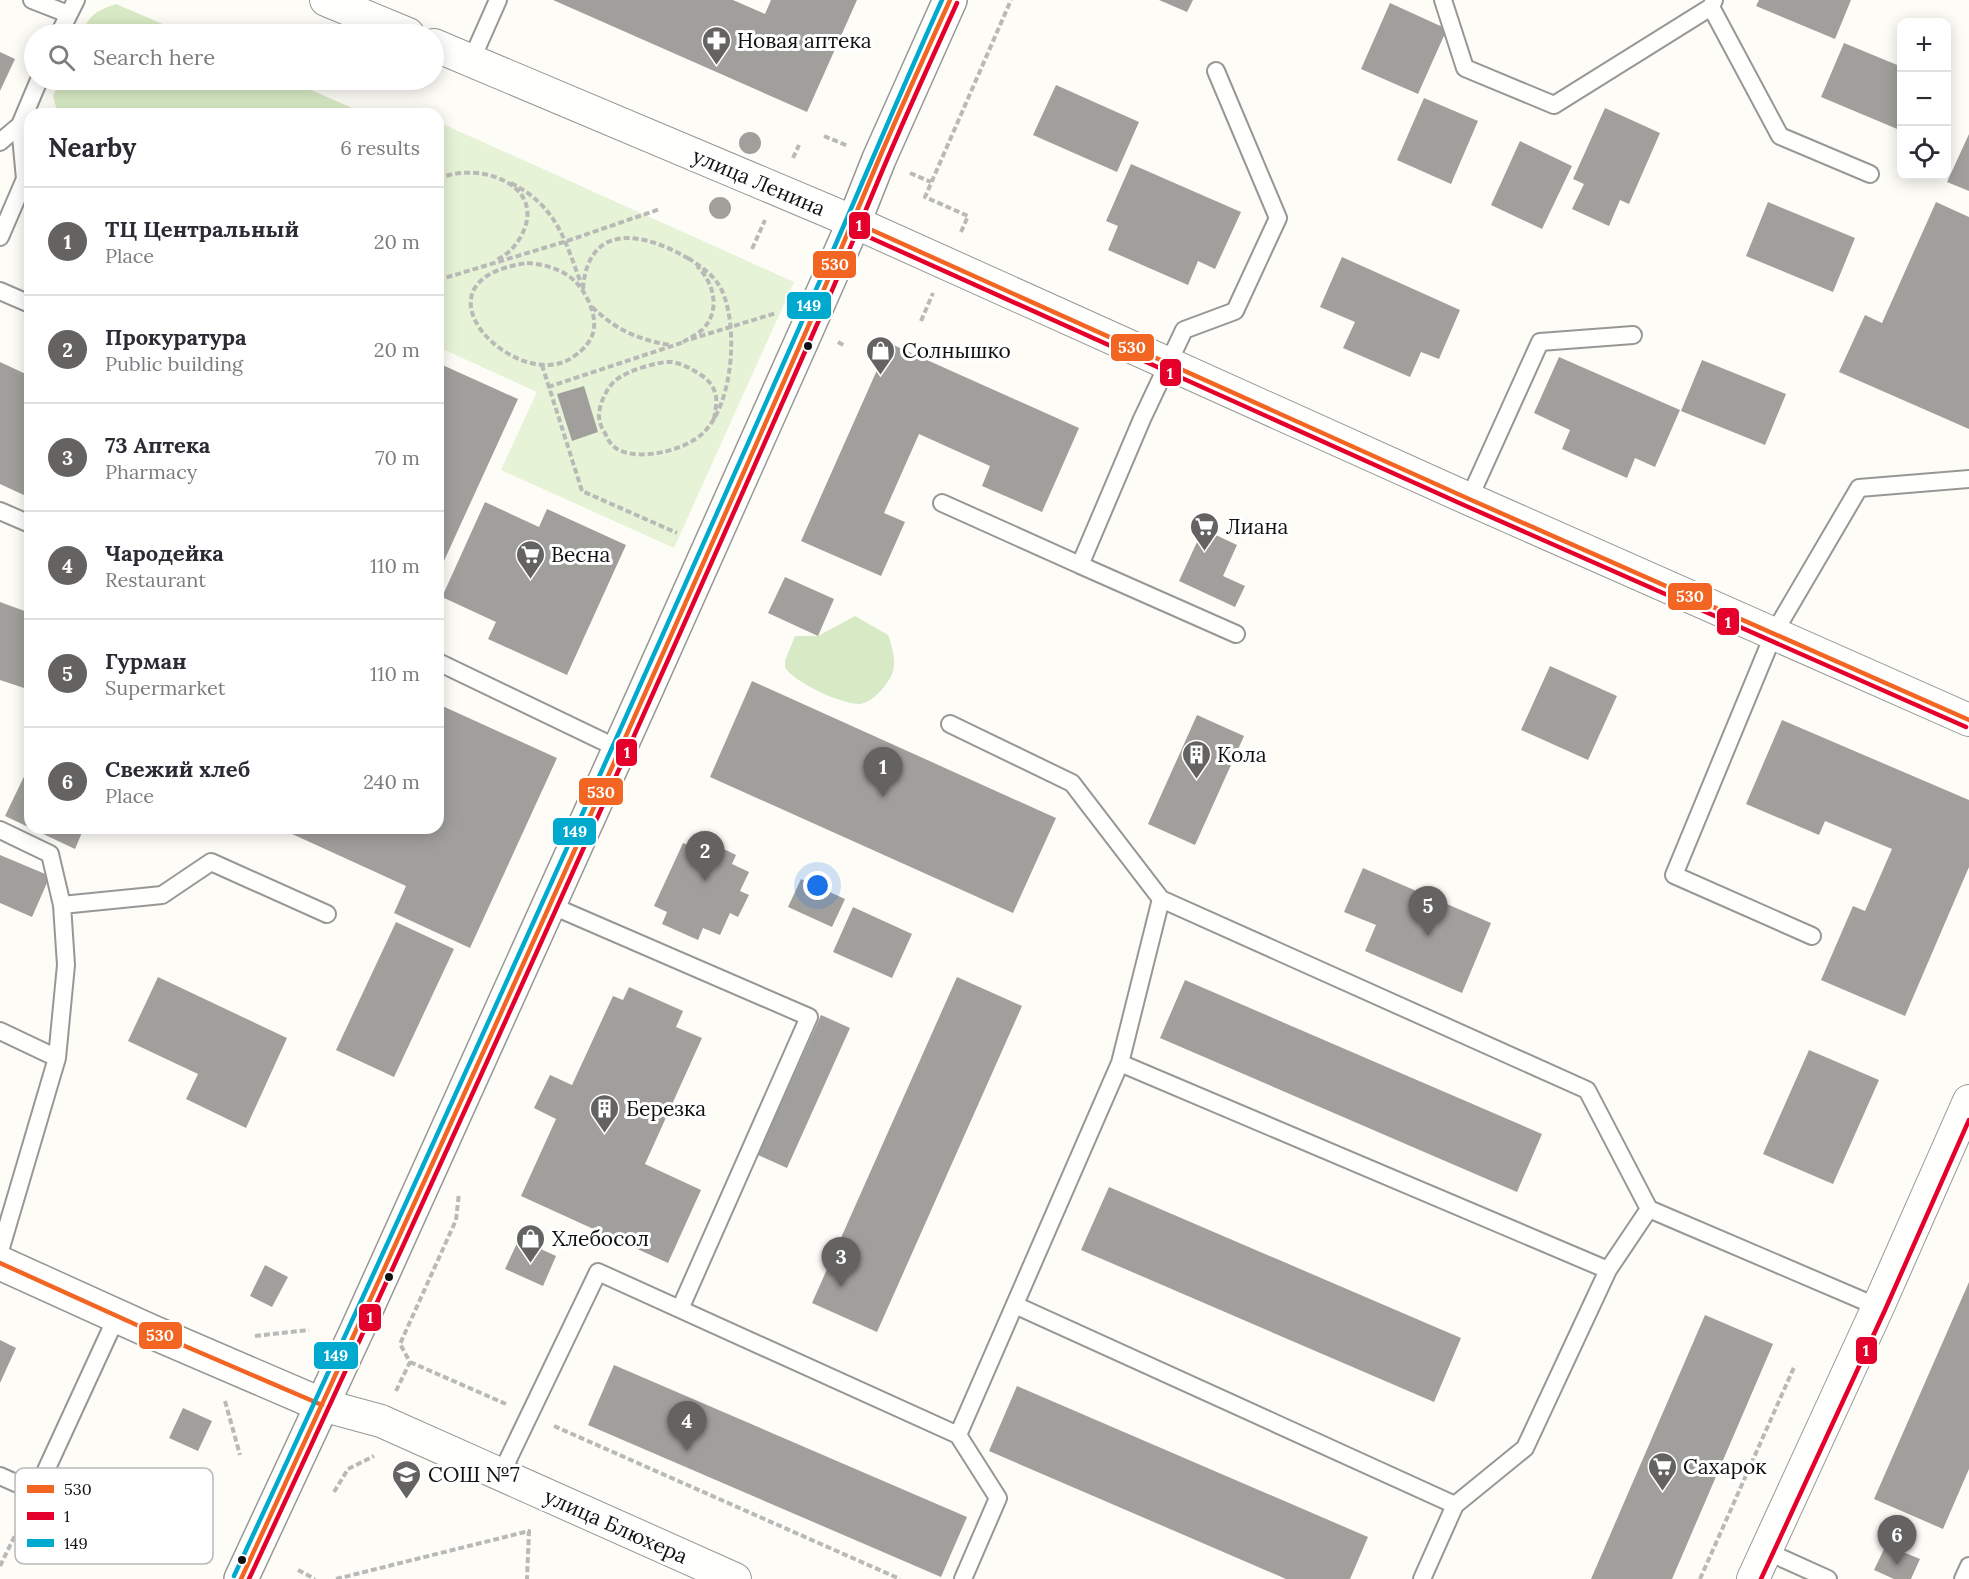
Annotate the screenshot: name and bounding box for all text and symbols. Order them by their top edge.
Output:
map controls [1897,18,1951,180]
button: + [1897,18,1951,72]
search box [24,24,444,90]
pharmacy icon: Новая аптека [700,24,732,66]
place label: Новая аптека [737,27,872,54]
icon: search [45,41,78,74]
text: Search here [93,43,215,71]
button: − [1897,72,1951,126]
button: locate [1897,126,1951,180]
text: Nearby [48,131,136,164]
text: 6 results [340,135,420,160]
street label: улица Ленина [689,142,830,222]
line badge: 1 [848,211,871,240]
text: ТЦ Центральный [105,215,299,243]
text: 1 [856,215,862,235]
text: 1 [63,229,72,254]
text: 20 m [374,229,420,254]
text: Place [105,243,154,268]
line badge: 530 [812,250,857,279]
text: 530 [821,254,849,274]
line badge: 149 [786,291,832,320]
text: 149 [797,295,821,315]
text: Прокуратура [105,323,246,351]
line badge: 530 [1110,333,1155,362]
shop icon: Солнышко [865,334,897,376]
text: 2 [62,337,73,362]
text: 20 m [374,337,420,362]
place label: Солнышко [902,337,1011,364]
text: 530 [1118,337,1146,357]
unlabelled marker [802,340,814,352]
text: Public building [105,351,243,376]
line badge: 1 [1159,358,1182,387]
text: 1 [1167,363,1173,383]
text: 73 Аптека [105,431,210,459]
text: 3 [62,445,73,470]
text: 70 m [375,445,420,470]
text: Pharmacy [105,459,197,484]
supermarket icon: Лиана [1189,510,1221,552]
place label: Лиана [1226,513,1289,540]
supermarket icon: Весна [514,538,546,580]
text: Чародейка [105,539,224,567]
place label: Весна [551,541,611,568]
text: 4 [62,553,73,578]
text: 110 m [370,553,420,578]
text: Restaurant [105,567,206,592]
line badge: 530 [1667,582,1713,611]
text: 530 [1676,586,1704,606]
line badge: 1 [1716,607,1740,636]
text: 1 [1725,612,1731,632]
text: Гурман [105,647,187,675]
text: 5 [62,661,73,686]
text: 110 m [370,661,420,686]
text: Supermarket [105,675,225,700]
line badge: 1 [615,738,638,767]
building icon: Кола [1180,738,1212,780]
place label: Кола [1217,741,1267,768]
text: 1 [624,742,630,762]
pin: 1 [864,748,902,797]
text: Свежий хлеб [105,755,250,783]
text: 6 [62,769,73,794]
text: 240 m [363,769,420,794]
line badge: 530 [578,777,624,806]
text: 530 [587,782,615,802]
text: Place [105,783,154,808]
line badge: 149 [552,817,597,846]
text: 149 [563,821,587,841]
pin: 2 [686,832,724,881]
your location [803,871,832,900]
pin: 5 [1408,886,1448,936]
building icon: Березка [589,1092,621,1134]
place label: Березка [626,1095,706,1122]
shop icon: Хлебосол [515,1222,547,1264]
place label: Хлебосол [552,1225,649,1252]
pin: 3 [822,1238,860,1287]
unlabelled marker [383,1271,395,1283]
line badge: 1 [358,1303,382,1332]
text: 1 [367,1307,373,1327]
line badge: 530 [138,1321,183,1350]
text: 530 [146,1325,174,1345]
line badge: 1 [1855,1336,1878,1365]
text: 1 [1863,1340,1869,1360]
line badge: 149 [313,1341,359,1370]
text: 149 [324,1345,348,1365]
pin: 4 [668,1402,706,1451]
supermarket icon: Сахарок [1646,1450,1678,1492]
place label: Сахарок [1683,1453,1767,1480]
school or university icon: СОШ №7 [391,1458,423,1500]
place label: СОШ №7 [428,1461,520,1488]
legend [15,1468,213,1564]
text: 530 [64,1479,92,1499]
street label: улица Блюхера [540,1482,692,1570]
text: 1 [64,1506,70,1526]
pin: 6 [1878,1516,1916,1565]
text: 149 [64,1533,88,1553]
unlabelled marker [236,1554,248,1566]

